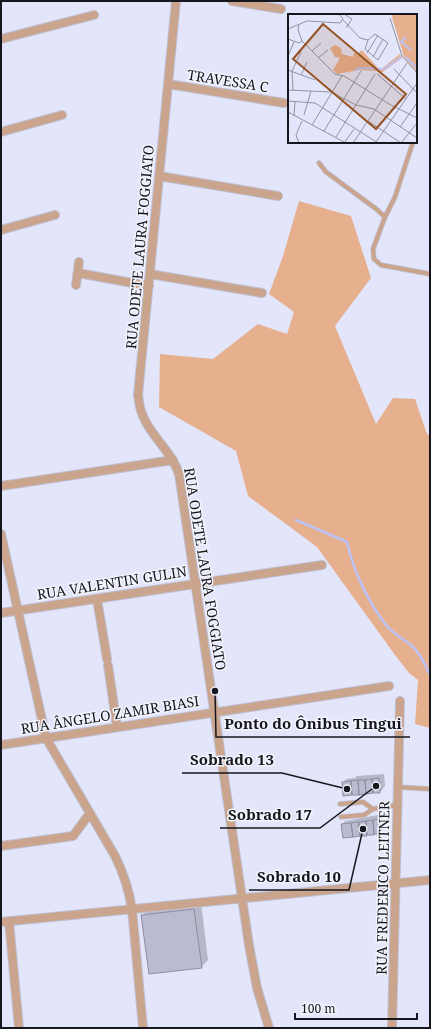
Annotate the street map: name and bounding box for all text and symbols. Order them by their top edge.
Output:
inset map [288,14,417,143]
street label: TRAVESSA C [186,65,270,96]
street label: RUA ODETE LAURA FOGGIATO [121,144,158,350]
street label: RUA ODETE LAURA FOGGIATO [180,466,231,672]
street label: RUA VALENTIN GULIN [36,561,188,604]
street label: RUA ÂNGELO ZAMIR BIASI [19,691,201,738]
callout: Ponto do Ônibus Tingui [216,710,410,737]
text: Ponto do Ônibus Tingui [224,713,402,733]
callout: Sobrado 13 [182,746,282,773]
text: Sobrado 13 [190,749,274,769]
street label: RUA FREDERICO LEITNER [371,800,394,975]
callout: Sobrado 17 [220,801,320,828]
text: Sobrado 17 [228,804,312,824]
callout: Sobrado 10 [249,863,349,890]
text: Sobrado 10 [257,866,341,886]
scale bar [295,995,417,1021]
text: 100 m [301,1000,336,1017]

